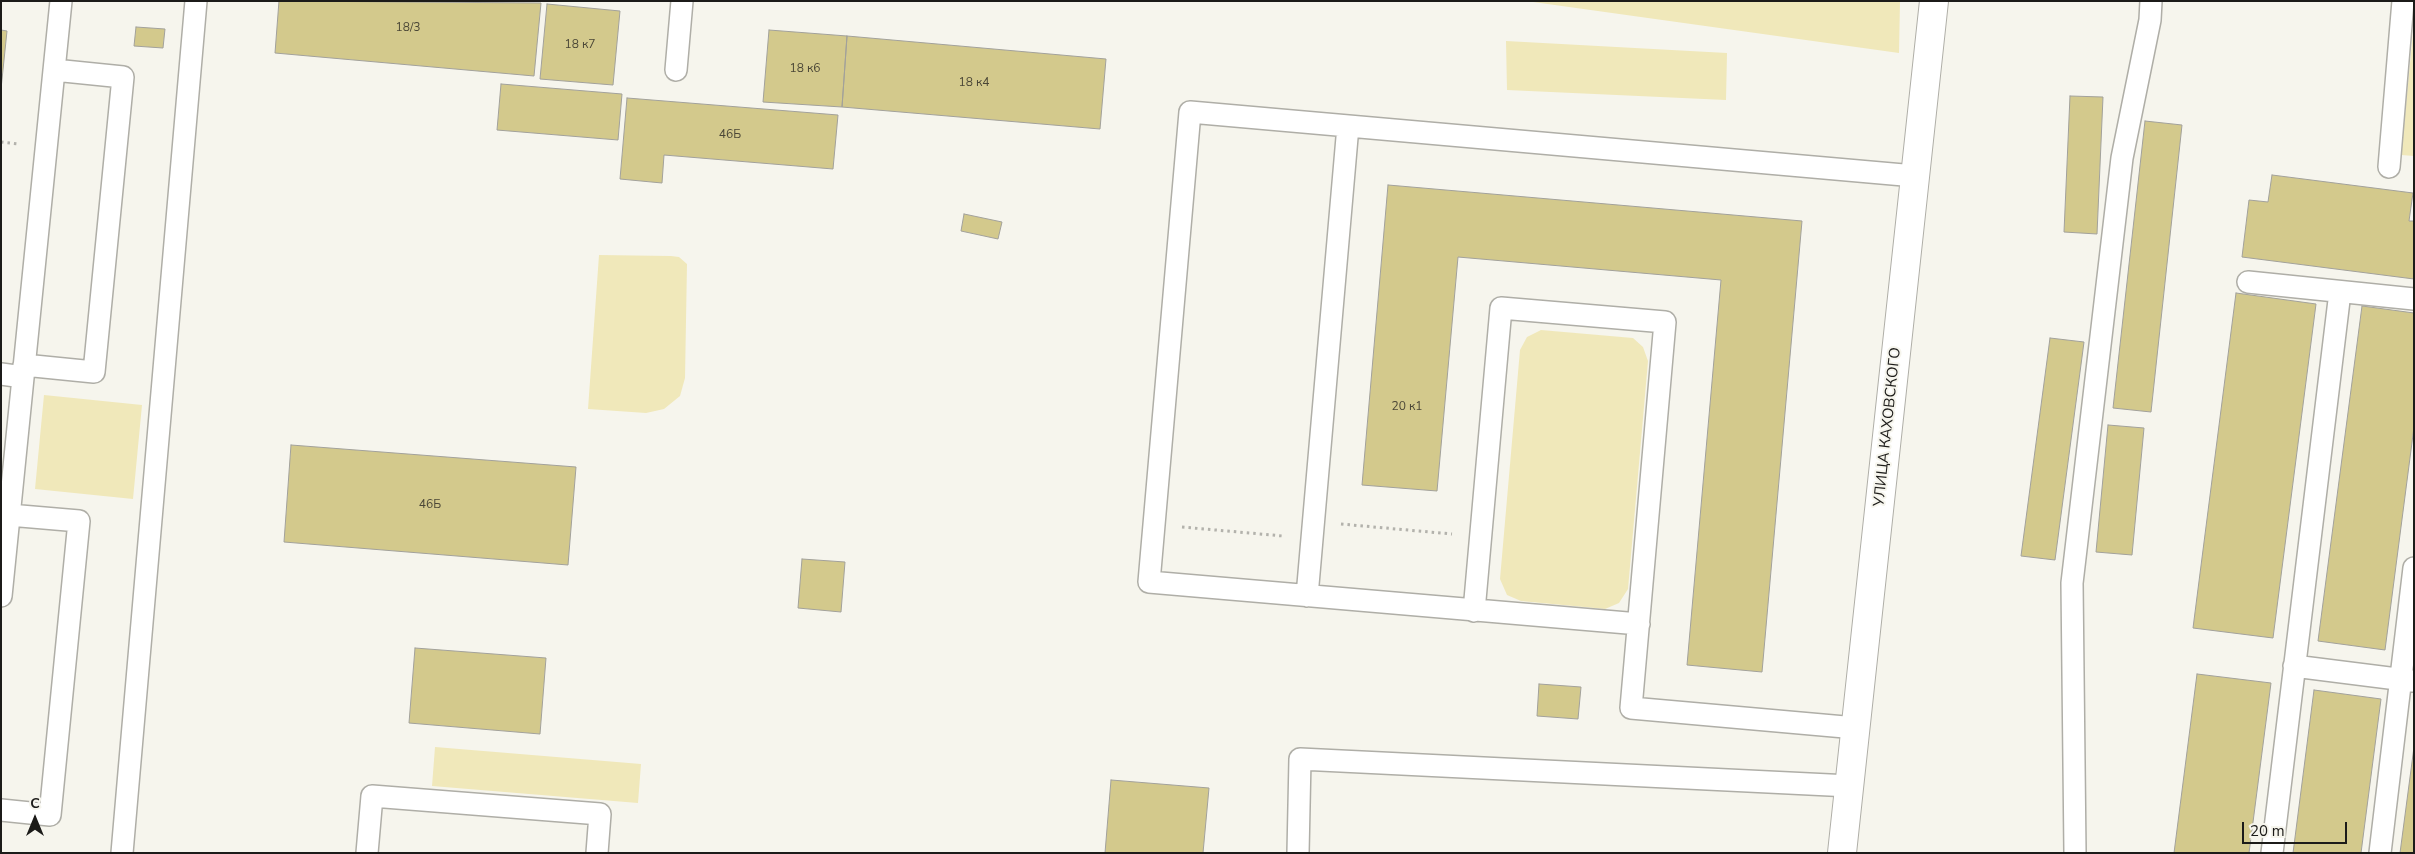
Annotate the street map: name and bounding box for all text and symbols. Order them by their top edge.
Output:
house number: 18/3 [396,21,420,35]
house number: 18 к7 [565,38,595,52]
house number: 18 к6 [790,62,820,76]
house number: 18 к4 [959,76,989,90]
house number: 46Б [719,128,741,142]
street label: УЛИЦА КАХОВСКОГО [1871,346,1905,508]
house number: 20 к1 [1392,400,1422,414]
house number: 46Б [419,498,441,512]
north arrow [10,794,60,844]
text: С [30,794,40,813]
scale bar [2245,812,2350,844]
text: 20 m [2250,821,2285,841]

